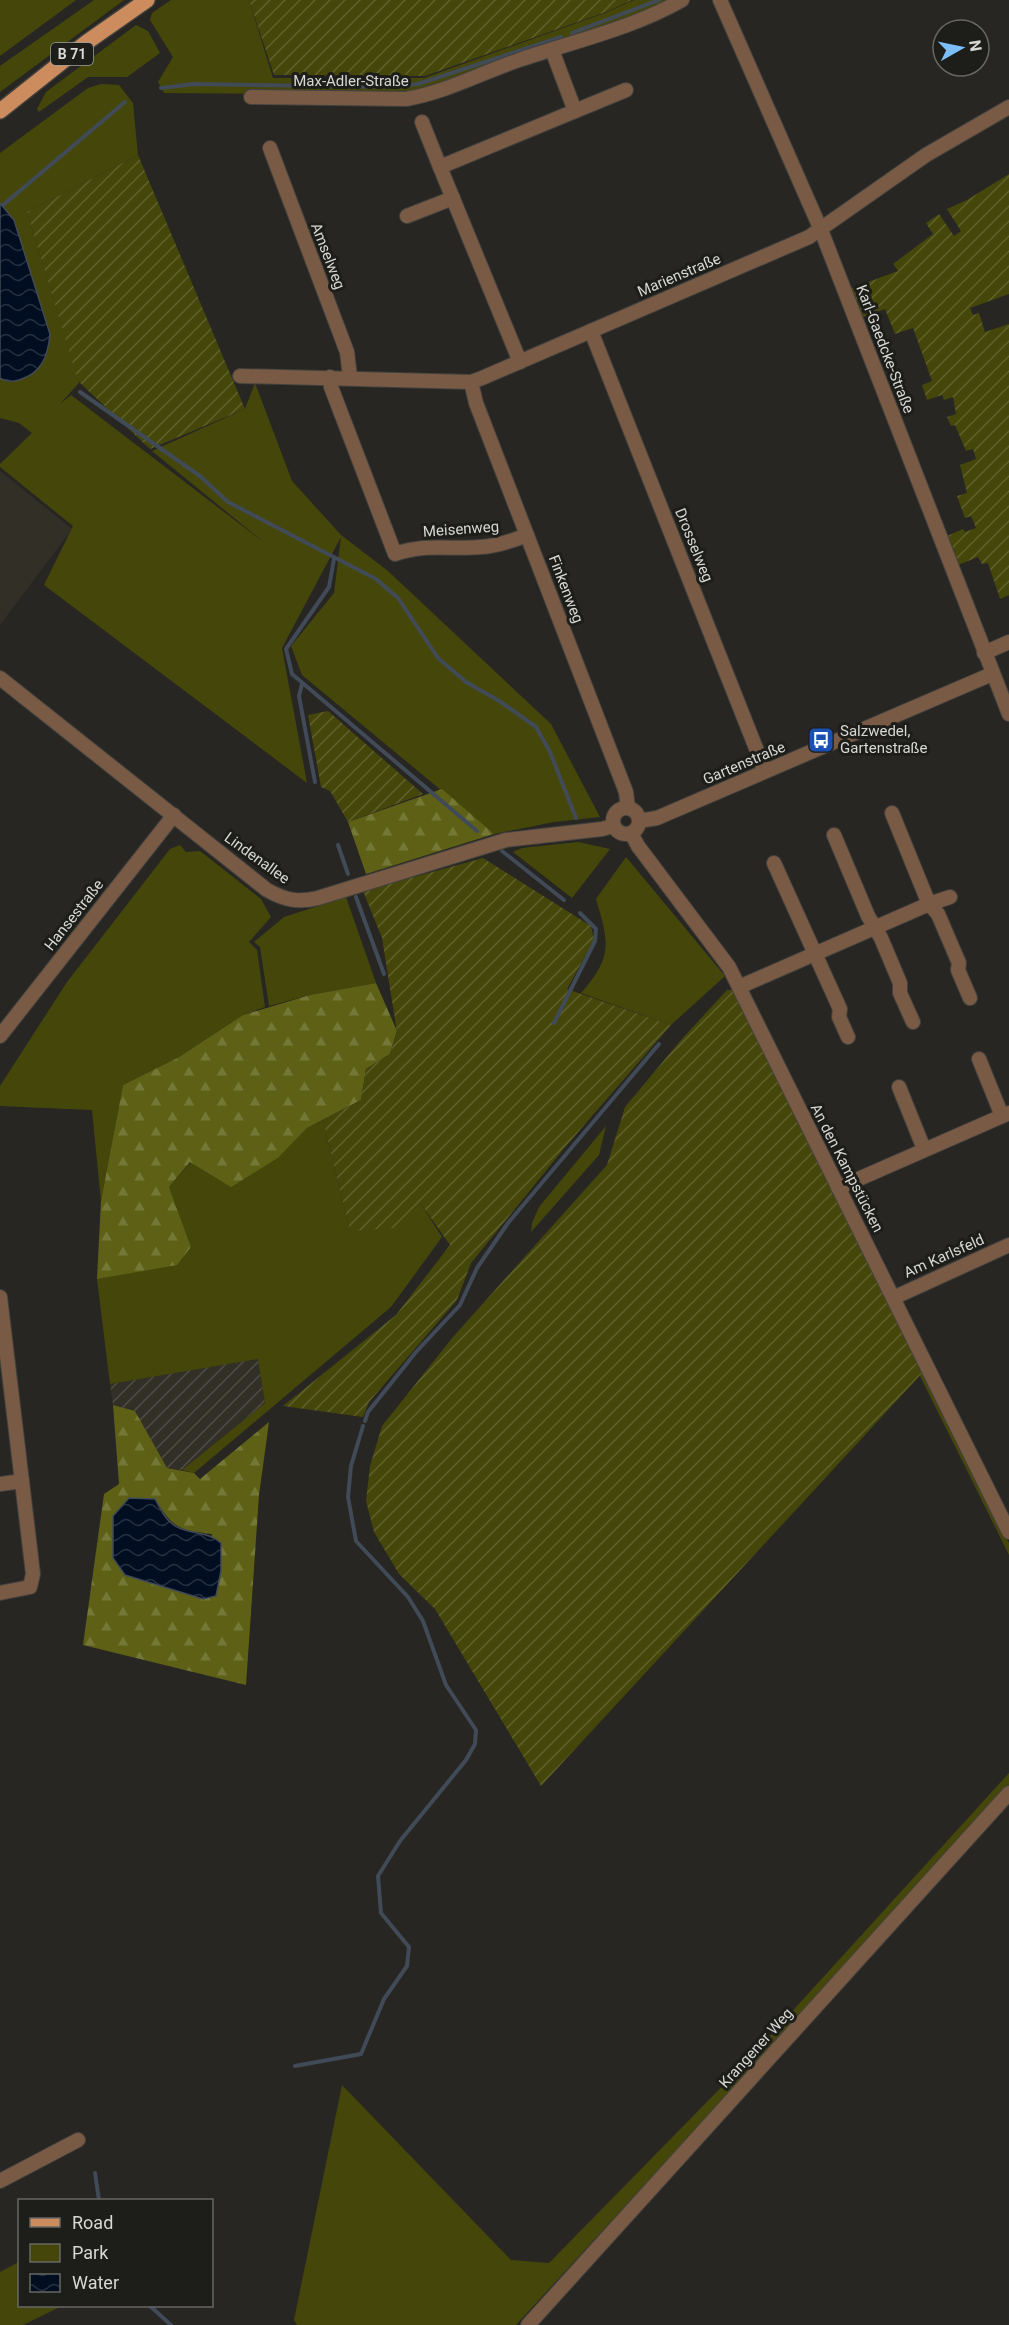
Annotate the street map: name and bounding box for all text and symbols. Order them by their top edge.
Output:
north arrow [931,18,991,78]
text: N [965,39,986,53]
road number: B 71 [51,43,93,65]
street label: Max-Adler-Straße [293,72,409,90]
street label: Amselweg [307,220,349,292]
street label: Marienstraße [635,249,723,301]
street label: Karl-Gaedcke-Straße [852,282,918,416]
street label: Drosselweg [671,505,717,585]
street label: Meisenweg [422,517,500,541]
street label: Finkenweg [545,552,587,626]
place label: Salzwedel, Gartenstraße [840,722,927,757]
bus stop icon: Salzwedel, Gartenstraße [806,725,836,755]
street label: Gartenstraße [700,738,788,788]
street label: Lindenallee [221,828,293,888]
street label: Hansestraße [41,876,107,954]
street label: An den Kampstücken [807,1101,887,1235]
street label: Am Karlsfeld [901,1230,987,1282]
street label: Krangener Weg [715,2004,797,2092]
legend [18,2199,213,2307]
text: Road [72,2212,113,2233]
text: Park [72,2242,109,2263]
text: Water [72,2272,119,2293]

